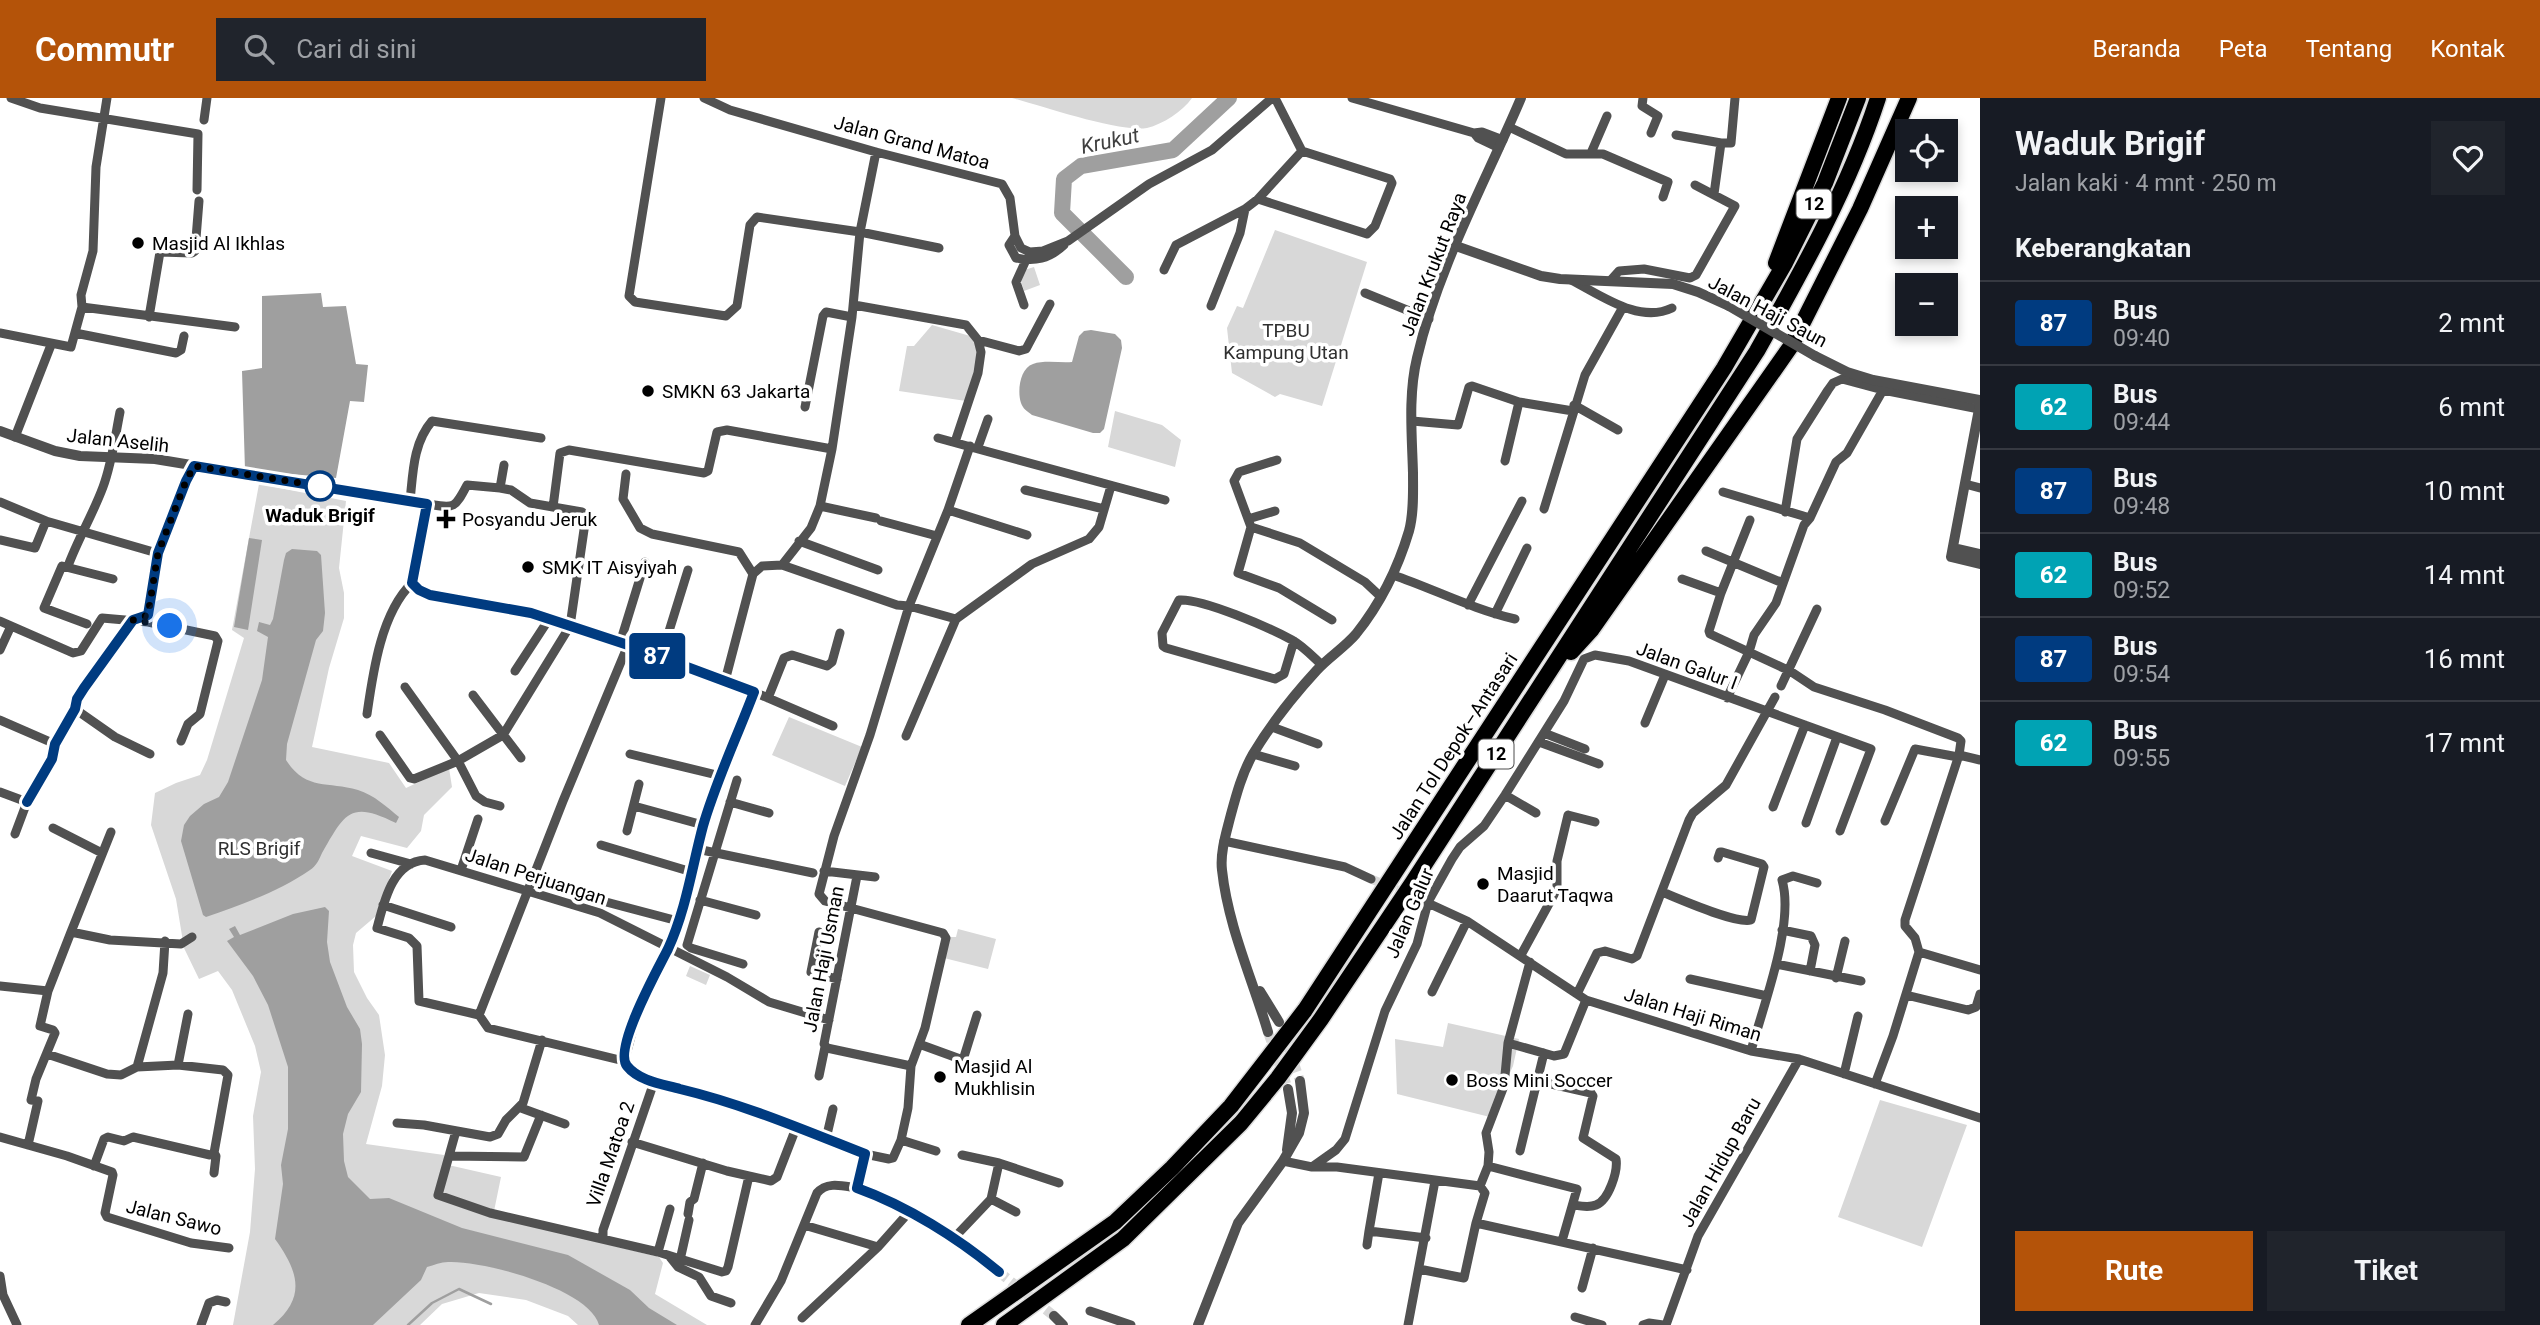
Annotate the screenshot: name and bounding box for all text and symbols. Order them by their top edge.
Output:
search box [216,18,706,81]
text: Commutr [35,30,174,69]
icon: search [240,30,278,68]
text: Cari di sini [296,34,417,64]
text: Beranda [2093,35,2181,63]
text: Peta [2219,35,2267,63]
text: Tentang [2305,35,2392,63]
text: Kontak [2430,35,2505,63]
street label: Jalan Grand Matoa [831,111,992,174]
map controls [1895,119,1958,336]
button: locate [1895,119,1958,182]
button: heart [2431,121,2505,195]
water label: Krukut [1079,123,1142,159]
text: Waduk Brigif [2015,124,2205,163]
text: Jalan kaki · 4 mnt · 250 m [2015,170,2277,197]
street label: Jalan Krukut Raya [1396,189,1471,339]
road number: 12 [1797,190,1832,218]
button: + [1895,196,1958,259]
place label: Masjid Al Ikhlas [152,232,285,255]
text: Keberangkatan [2015,233,2191,263]
marker: Masjid Al Ikhlas [130,235,146,251]
street label: Jalan Haji Saun [1704,270,1831,352]
button: − [1895,273,1958,336]
text: Bus [2113,295,2158,325]
text: 2 mnt [2438,308,2505,338]
text: 87 [2040,309,2067,337]
park label: TPBU Kampung Utan [1223,319,1349,364]
text: 09:40 [2113,325,2170,352]
text: Bus [2113,379,2158,409]
place label: SMKN 63 Jakarta [662,380,810,403]
marker: SMKN 63 Jakarta [640,383,656,399]
text: 6 mnt [2438,392,2505,422]
text: 62 [2040,393,2067,421]
text: 09:44 [2113,409,2170,436]
street label: Jalan Aselih [66,424,170,457]
text: Bus [2113,463,2158,493]
marker: Waduk Brigif [305,471,335,501]
text: 10 mnt [2424,476,2505,506]
text: 87 [2040,477,2067,505]
text: 09:48 [2113,493,2170,520]
place label: Waduk Brigif [265,504,375,527]
place label: Posyandu Jeruk [462,508,598,531]
marker: Posyandu Jeruk [436,509,456,529]
text: Bus [2113,547,2158,577]
place label: SMK IT Aisyiyah [542,556,677,579]
marker: SMK IT Aisyiyah [520,559,536,575]
text: 14 mnt [2424,560,2505,590]
text: 62 [2040,561,2067,589]
text: 09:52 [2113,577,2170,604]
your location [152,608,187,643]
text: Bus [2113,631,2158,661]
line badge: 87 [626,633,688,679]
street label: Jalan Galur I [1633,637,1740,694]
text: 87 [643,642,671,670]
text: 16 mnt [2424,644,2505,674]
text: 87 [2040,645,2067,673]
street label: Jalan Tol Depok–Antasari [1384,649,1522,844]
text: 09:54 [2113,661,2170,688]
text: Bus [2113,715,2158,745]
text: 17 mnt [2424,728,2505,758]
text: 62 [2040,729,2067,757]
road number: 12 [1478,740,1514,768]
text: 09:55 [2113,745,2170,772]
park label: RLS Brigif [218,837,301,860]
street label: Jalan Perjuangan [463,843,609,910]
place label: Masjid Daarut Taqwa [1497,862,1614,907]
street label: Jalan Galur [1380,864,1439,962]
marker: Masjid Daarut Taqwa [1475,876,1491,892]
street label: Jalan Haji Usman [798,884,849,1034]
street label: Jalan Haji Riman [1621,983,1764,1046]
place label: Masjid Al Mukhlisin [954,1055,1035,1100]
marker: Masjid Al Mukhlisin [932,1069,948,1085]
place label: Boss Mini Soccer [1466,1069,1613,1092]
marker: Boss Mini Soccer [1444,1072,1460,1088]
street label: Jalan Hidup Baru [1675,1093,1766,1231]
street label: Villa Matoa 2 [582,1098,639,1210]
street label: Jalan Sawo [124,1195,224,1240]
button: Rute [2015,1231,2253,1311]
button: Tiket [2267,1231,2505,1311]

